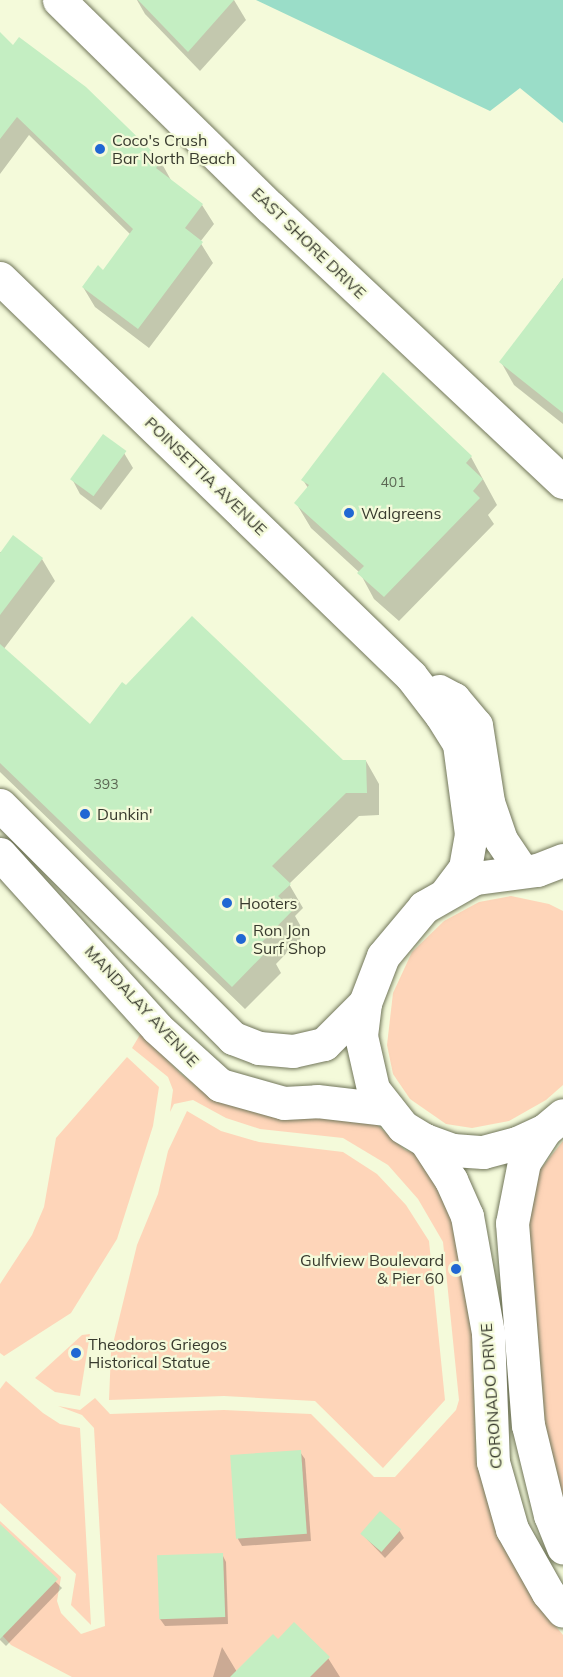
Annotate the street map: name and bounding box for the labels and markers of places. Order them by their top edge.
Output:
place label: Coco's Crush Bar North Beach [112,130,235,168]
marker: Coco's Crush Bar North Beach [93,142,107,156]
place label: Walgreens [361,503,441,523]
marker: Walgreens [342,506,356,520]
place label: Dunkin' [97,804,153,824]
marker: Dunkin' [78,807,92,821]
place label: Hooters [239,893,297,913]
marker: Hooters [220,896,234,910]
place label: Ron Jon Surf Shop [253,920,326,958]
marker: Ron Jon Surf Shop [234,932,248,946]
place label: Gulfview Boulevard & Pier 60 [300,1250,444,1288]
marker: Gulfview Boulevard & Pier 60 [449,1262,463,1276]
place label: Theodoros Griegos Historical Statue [88,1334,227,1372]
marker: Theodoros Griegos Historical Statue [69,1346,83,1360]

